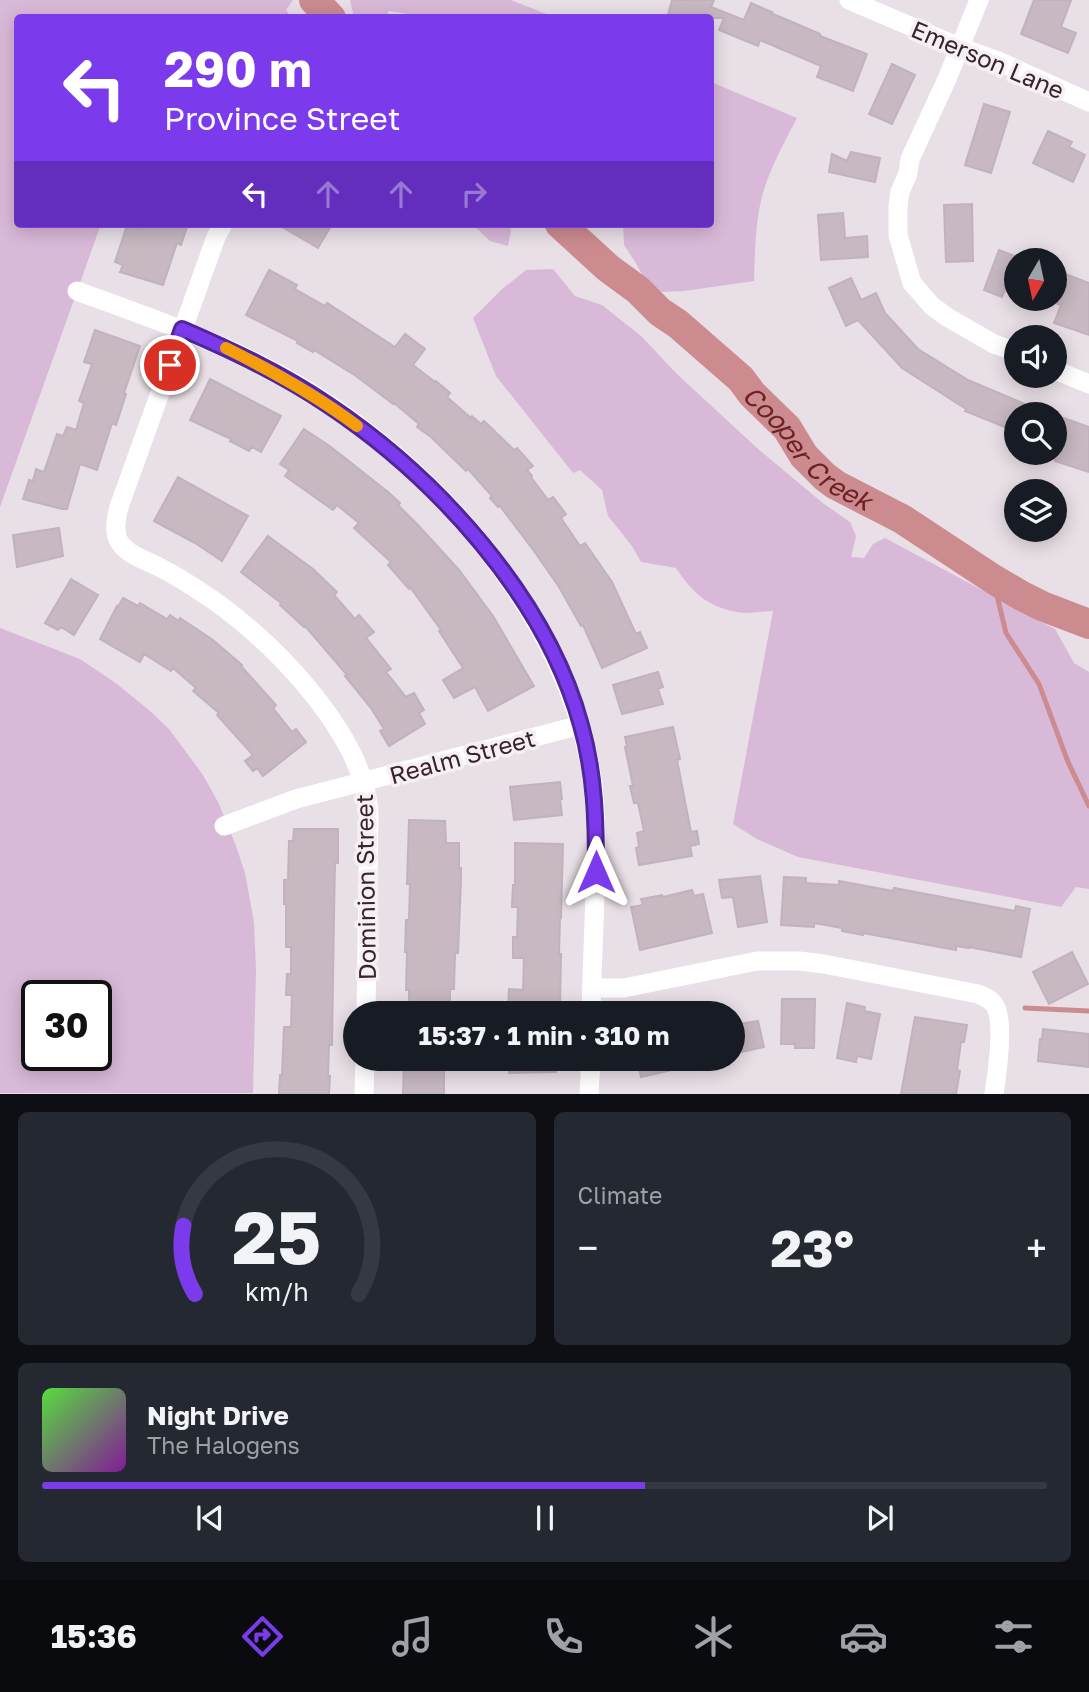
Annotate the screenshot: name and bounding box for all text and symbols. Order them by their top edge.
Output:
street label: Emerson Lane [907,14,1069,104]
text: 290 m [164,39,312,98]
icon: left [49,42,140,133]
text: Province Street [164,99,401,137]
icon: left [236,175,274,213]
icon: ahead [309,175,347,213]
icon: ahead [382,175,420,213]
icon: right [455,175,493,213]
north arrow [1004,248,1068,312]
map controls [1004,248,1067,542]
button: sound [1004,325,1067,388]
pin [140,335,200,395]
icon: arrive [151,346,189,384]
water label: Cooper Creek [737,379,879,517]
button: search [1004,402,1067,465]
button: layers [1004,479,1067,542]
street label: Realm Street [386,723,538,789]
street label: Dominion Street [349,794,381,980]
position arrow [559,835,633,909]
speed limit sign: 30 [21,980,112,1071]
text: 15:37 · 1 min · 310 m [418,1020,670,1051]
text: Climate [578,1181,662,1209]
text: 25 [232,1194,321,1281]
text: 23° [770,1216,854,1278]
text: − [578,1225,598,1270]
text: + [1026,1225,1047,1270]
text: km/h [245,1276,309,1307]
text: Night Drive [147,1400,289,1431]
text: The Halogens [147,1431,300,1459]
icon: previous [191,1499,229,1537]
icon: pause [526,1499,564,1537]
icon: next [861,1499,899,1537]
icon: directions [238,1612,287,1661]
icon: music [388,1612,437,1661]
icon: phone [539,1612,588,1661]
icon: climate [689,1612,738,1661]
icon: car [839,1612,888,1661]
icon: filters [989,1612,1038,1661]
text: 15:36 [51,1617,137,1655]

